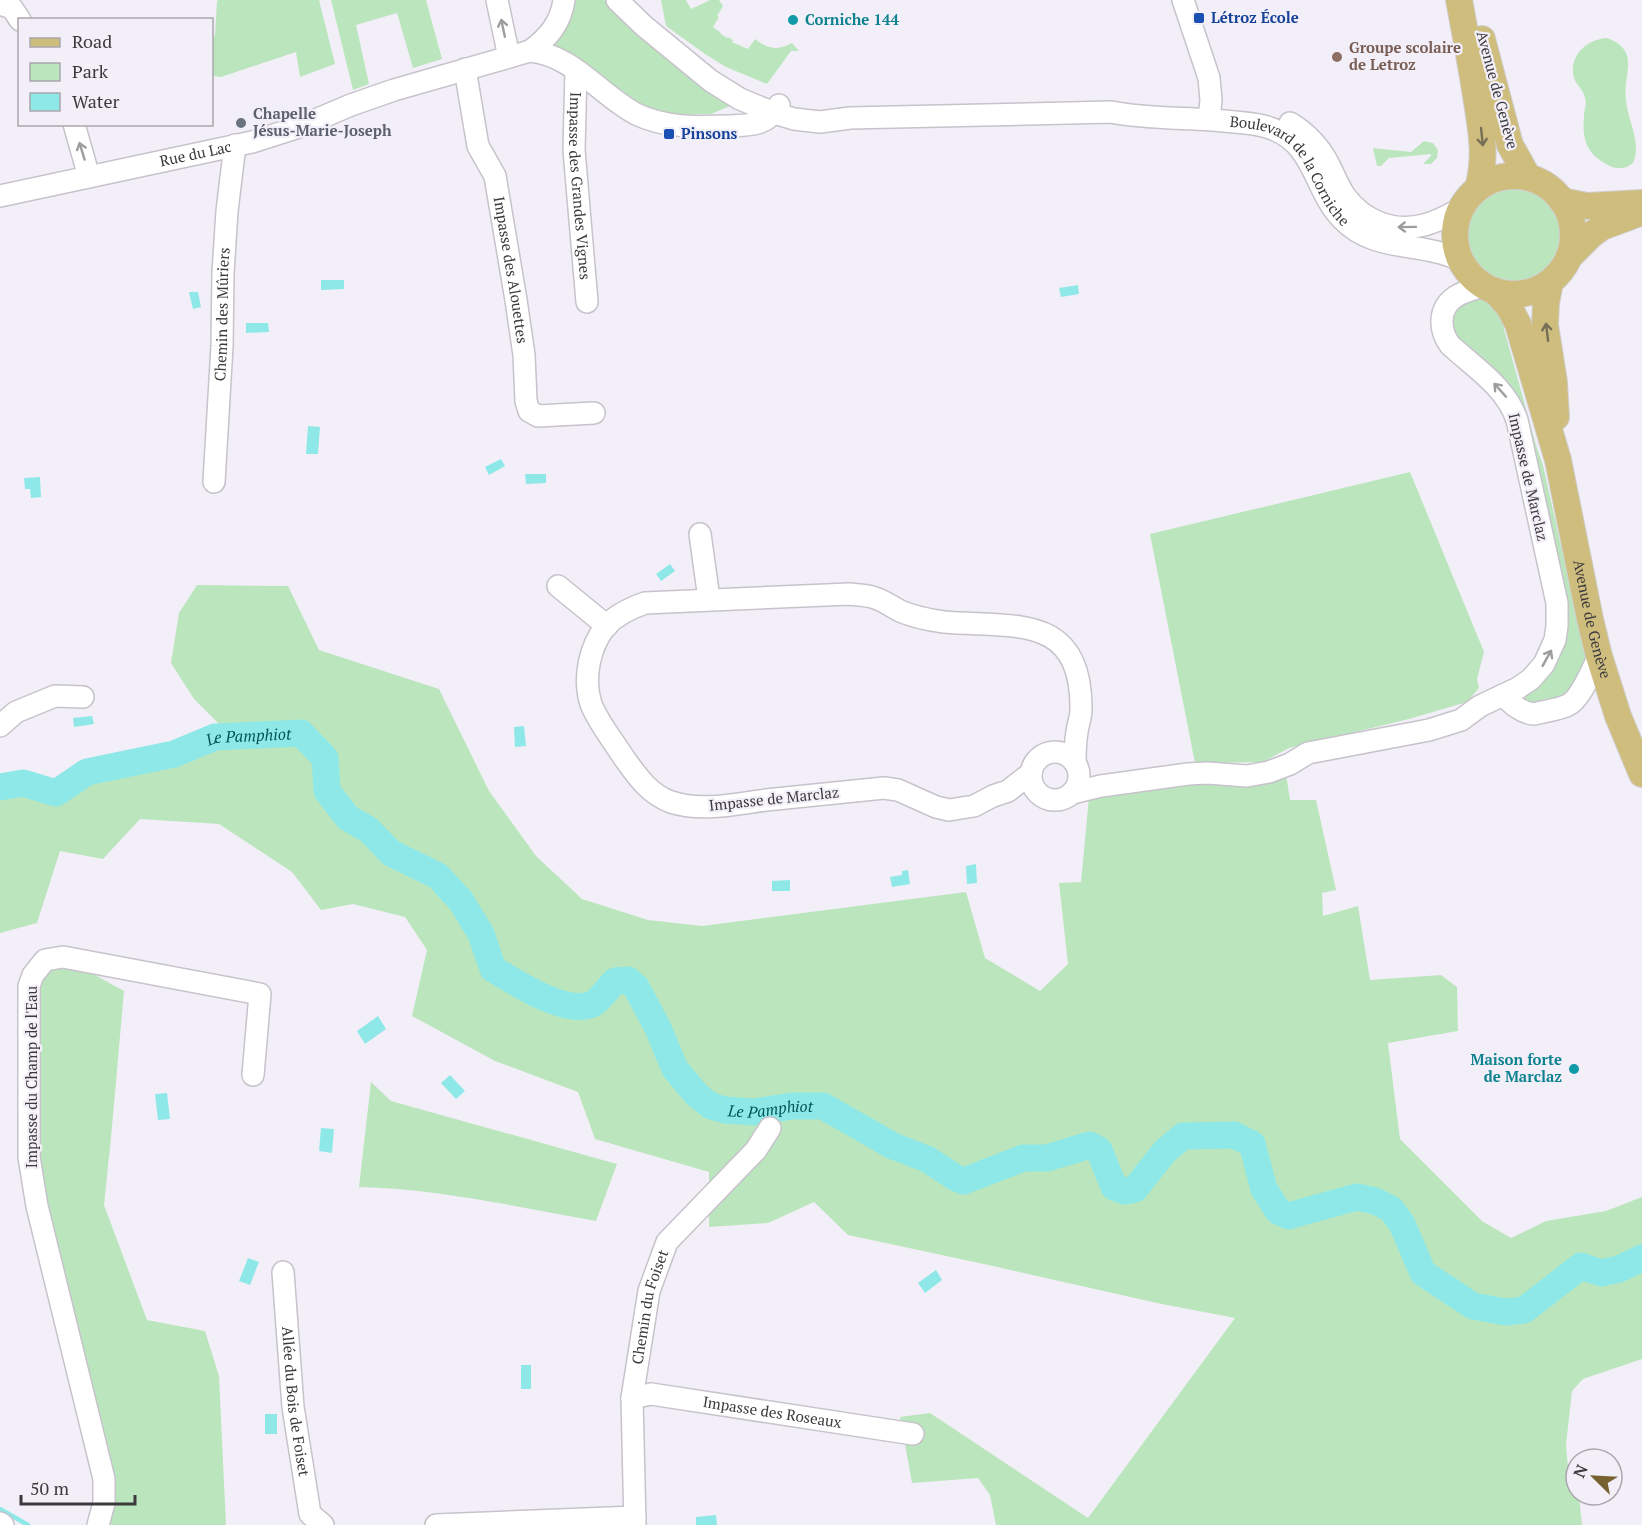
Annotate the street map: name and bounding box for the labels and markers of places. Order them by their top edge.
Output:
place label: Létroz École [1211,7,1299,27]
place label: Corniche 144 [805,9,899,29]
marker: Létroz École [1192,11,1206,25]
marker: Corniche 144 [786,13,800,27]
place label: Groupe scolaire de Letroz [1349,37,1461,74]
marker: Groupe scolaire de Letroz [1330,50,1344,64]
place label: Chapelle Jésus-Marie-Joseph [253,103,392,140]
marker: Chapelle Jésus-Marie-Joseph [234,116,248,130]
place label: Pinsons [681,123,738,143]
marker: Pinsons [662,127,676,141]
place label: Maison forte de Marclaz [1471,1049,1562,1086]
marker: Maison forte de Marclaz [1567,1062,1581,1076]

